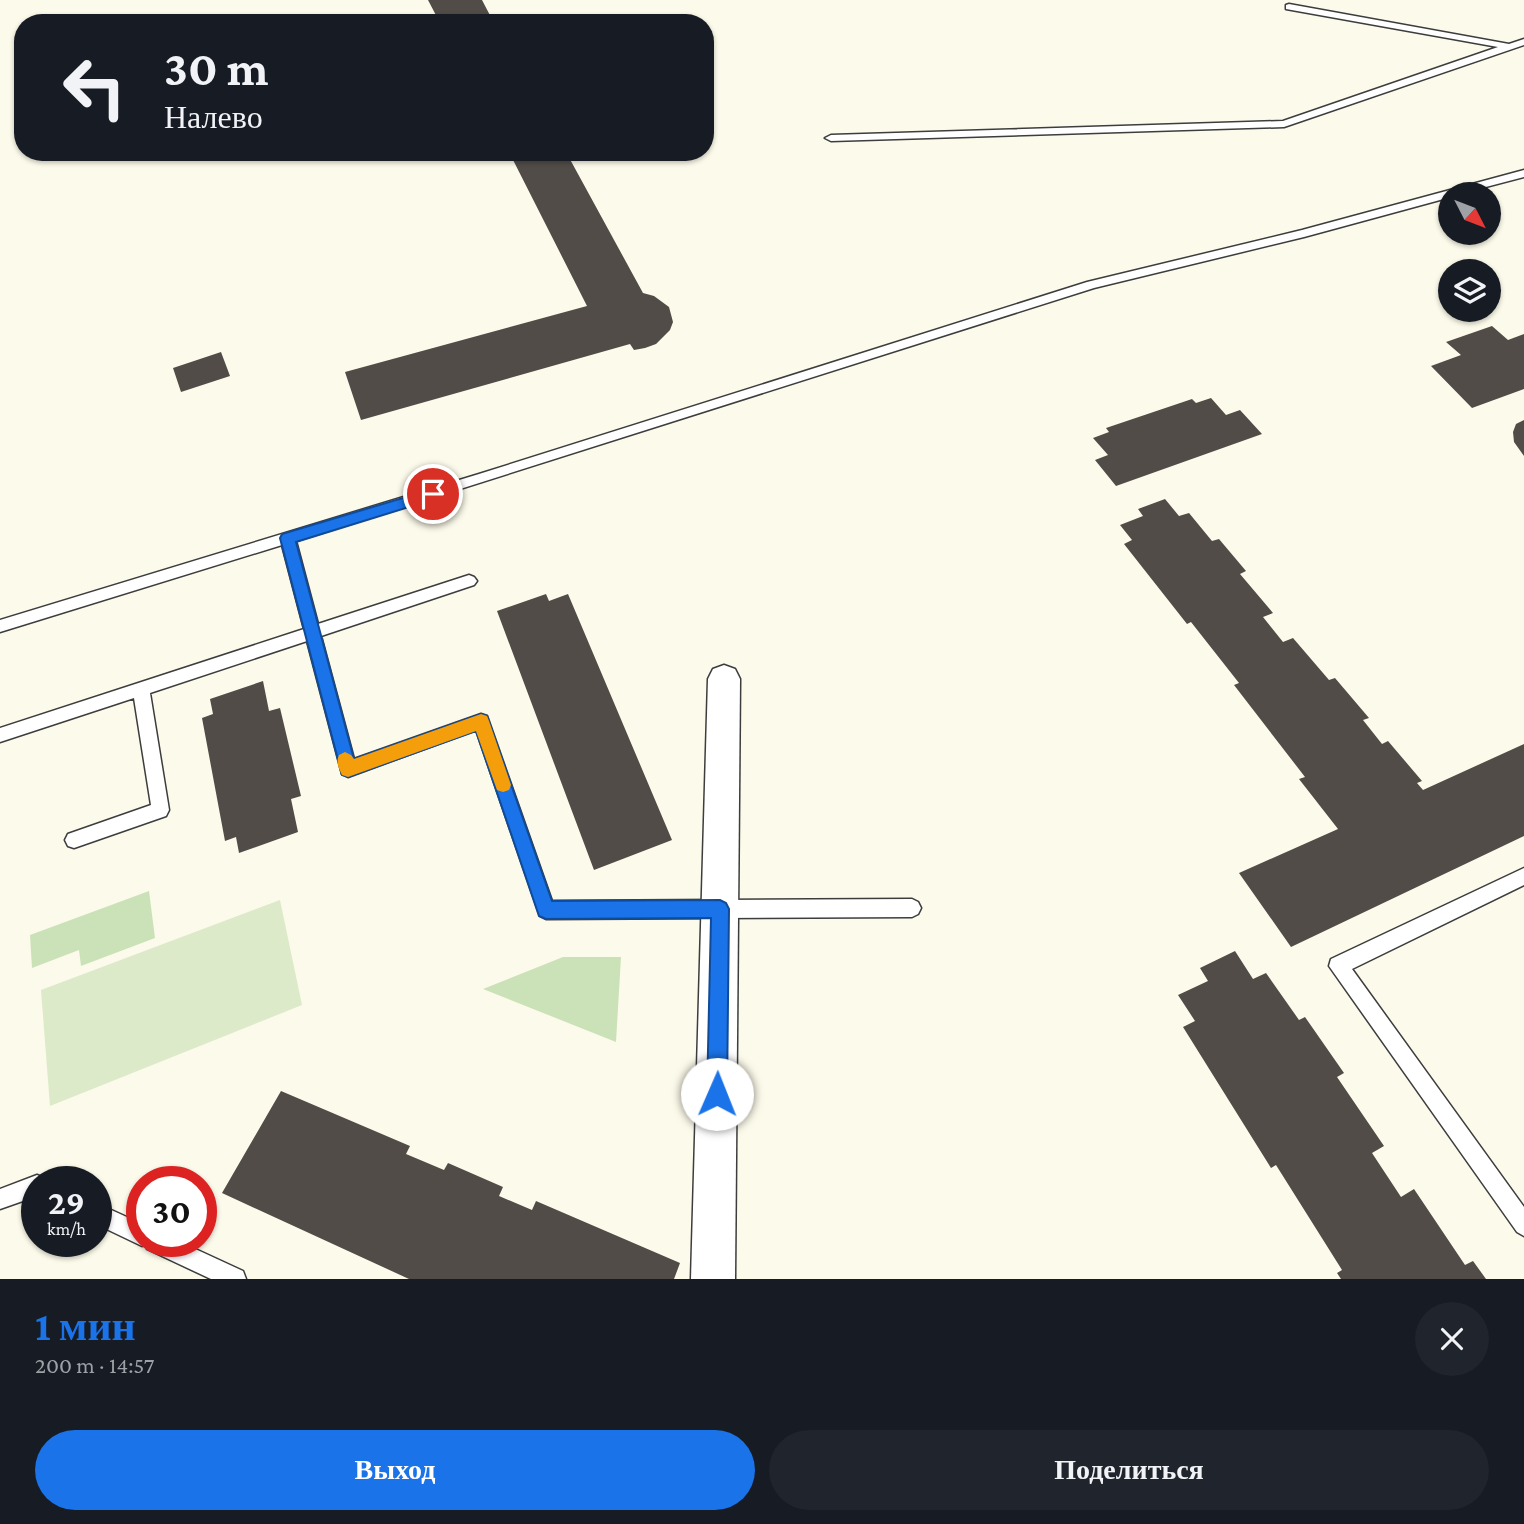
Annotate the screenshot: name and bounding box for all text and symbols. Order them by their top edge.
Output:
text: 30 m [164,41,269,96]
icon: left [49,42,140,133]
text: Налево [164,99,263,135]
north arrow [1438,182,1502,245]
map controls [1438,182,1501,322]
button: layers [1438,259,1501,322]
pin [403,464,463,524]
icon: arrive [414,475,452,513]
position arrow [680,1057,754,1131]
speed limit sign: 30 [126,1166,217,1257]
text: 29 [48,1183,85,1222]
text: km/h [47,1219,86,1239]
text: 1 мин [35,1302,136,1349]
button: close [1415,1302,1489,1376]
text: 200 m · 14:57 [35,1352,154,1378]
button: Выход [35,1430,755,1510]
button: Поделиться [769,1430,1489,1510]

